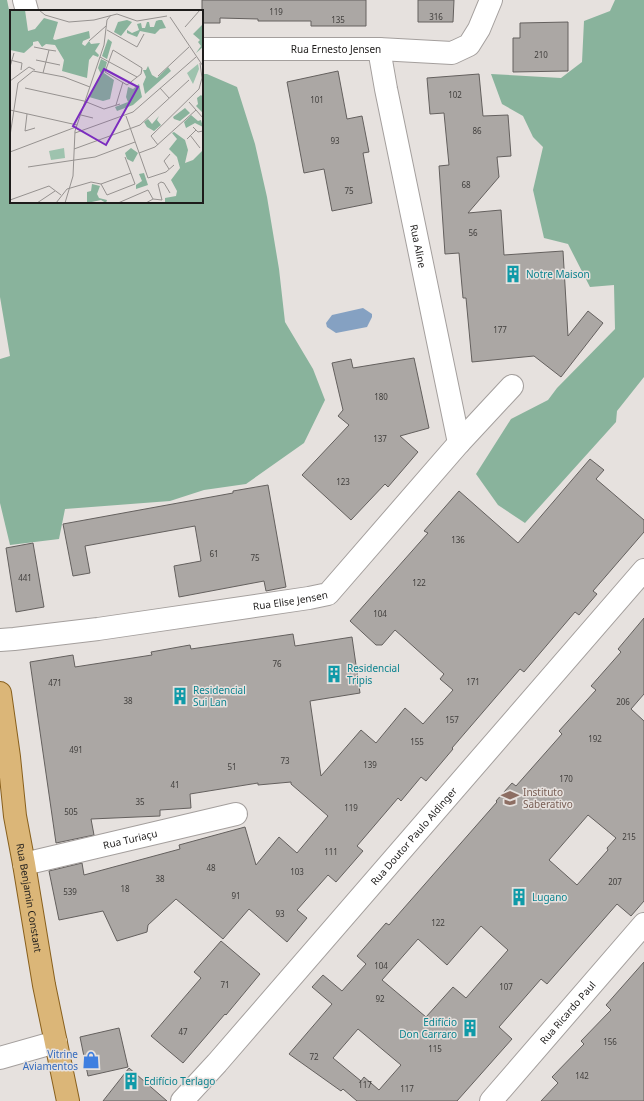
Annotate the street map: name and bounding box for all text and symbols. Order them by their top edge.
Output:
house number: 119 [269,6,283,17]
inset map [10,10,203,203]
house number: 316 [429,11,443,22]
house number: 135 [331,14,345,25]
street label: Rua Ernesto Jensen [291,42,381,56]
house number: 210 [534,49,548,60]
house number: 102 [448,89,462,100]
house number: 101 [310,94,324,105]
house number: 86 [472,125,482,136]
house number: 93 [330,135,340,146]
house number: 68 [461,179,471,190]
house number: 75 [344,185,354,196]
street label: Rua Aline [407,223,430,269]
house number: 56 [468,227,478,238]
building icon: Notre Maison [503,264,523,284]
place label: Notre Maison [526,267,590,281]
house number: 177 [493,324,507,335]
house number: 180 [374,391,388,402]
house number: 137 [373,433,387,444]
house number: 123 [336,476,350,487]
house number: 136 [451,534,465,545]
house number: 61 [209,548,219,559]
house number: 75 [250,552,260,563]
house number: 441 [18,572,32,583]
house number: 122 [412,577,426,588]
street label: Rua Elise Jensen [252,587,329,613]
house number: 104 [373,608,387,619]
house number: 76 [272,658,282,669]
place label: Residencial Tripis [347,661,400,687]
building icon: Residencial Tripis [324,664,344,684]
house number: 171 [466,676,480,687]
house number: 471 [48,677,62,688]
place label: Residencial Sui Lan [193,683,246,709]
building icon: Residencial Sui Lan [170,686,190,706]
house number: 38 [123,695,133,706]
house number: 206 [616,696,630,707]
house number: 157 [445,714,459,725]
house number: 192 [588,733,602,744]
house number: 155 [410,736,424,747]
house number: 491 [69,744,83,755]
house number: 73 [280,755,290,766]
house number: 139 [363,759,377,770]
house number: 51 [227,761,237,772]
house number: 170 [559,773,573,784]
house number: 41 [170,779,180,790]
street label: Rua Doutor Paulo Aldinger [367,784,460,888]
place label: Instituto Saberativo [523,785,573,811]
school or university icon: Instituto Saberativo [500,788,520,808]
house number: 35 [135,796,145,807]
house number: 119 [344,802,358,813]
house number: 505 [64,806,78,817]
street label: Rua Turiaçu [102,826,159,852]
house number: 215 [622,831,636,842]
street label: Rua Benjamin Constant [13,842,46,954]
house number: 111 [324,846,338,857]
house number: 48 [206,862,216,873]
house number: 103 [290,866,304,877]
house number: 38 [155,873,165,884]
house number: 207 [608,876,622,887]
house number: 18 [120,883,130,894]
house number: 539 [63,886,77,897]
building icon: Lugano [509,887,529,907]
house number: 91 [231,890,241,901]
place label: Lugano [532,890,567,904]
house number: 93 [275,908,285,919]
house number: 122 [431,917,445,928]
house number: 104 [374,960,388,971]
street label: Rua Ricardo Paul [536,978,599,1047]
house number: 71 [220,979,230,990]
house number: 107 [499,981,513,992]
house number: 92 [375,993,385,1004]
place label: Edifício Don Carraro [399,1015,457,1041]
building icon: Edifício Don Carraro [460,1018,480,1038]
house number: 47 [178,1026,188,1037]
house number: 156 [603,1036,617,1047]
house number: 115 [428,1043,442,1054]
place label: Vitrine Aviamentos [23,1047,78,1073]
shop icon: Vitrine Aviamentos [81,1050,101,1070]
house number: 72 [309,1051,319,1062]
house number: 142 [575,1070,589,1081]
building icon: Edifício Terlago [121,1071,141,1091]
place label: Edifício Terlago [144,1074,215,1088]
house number: 117 [358,1079,372,1090]
house number: 117 [400,1083,414,1094]

